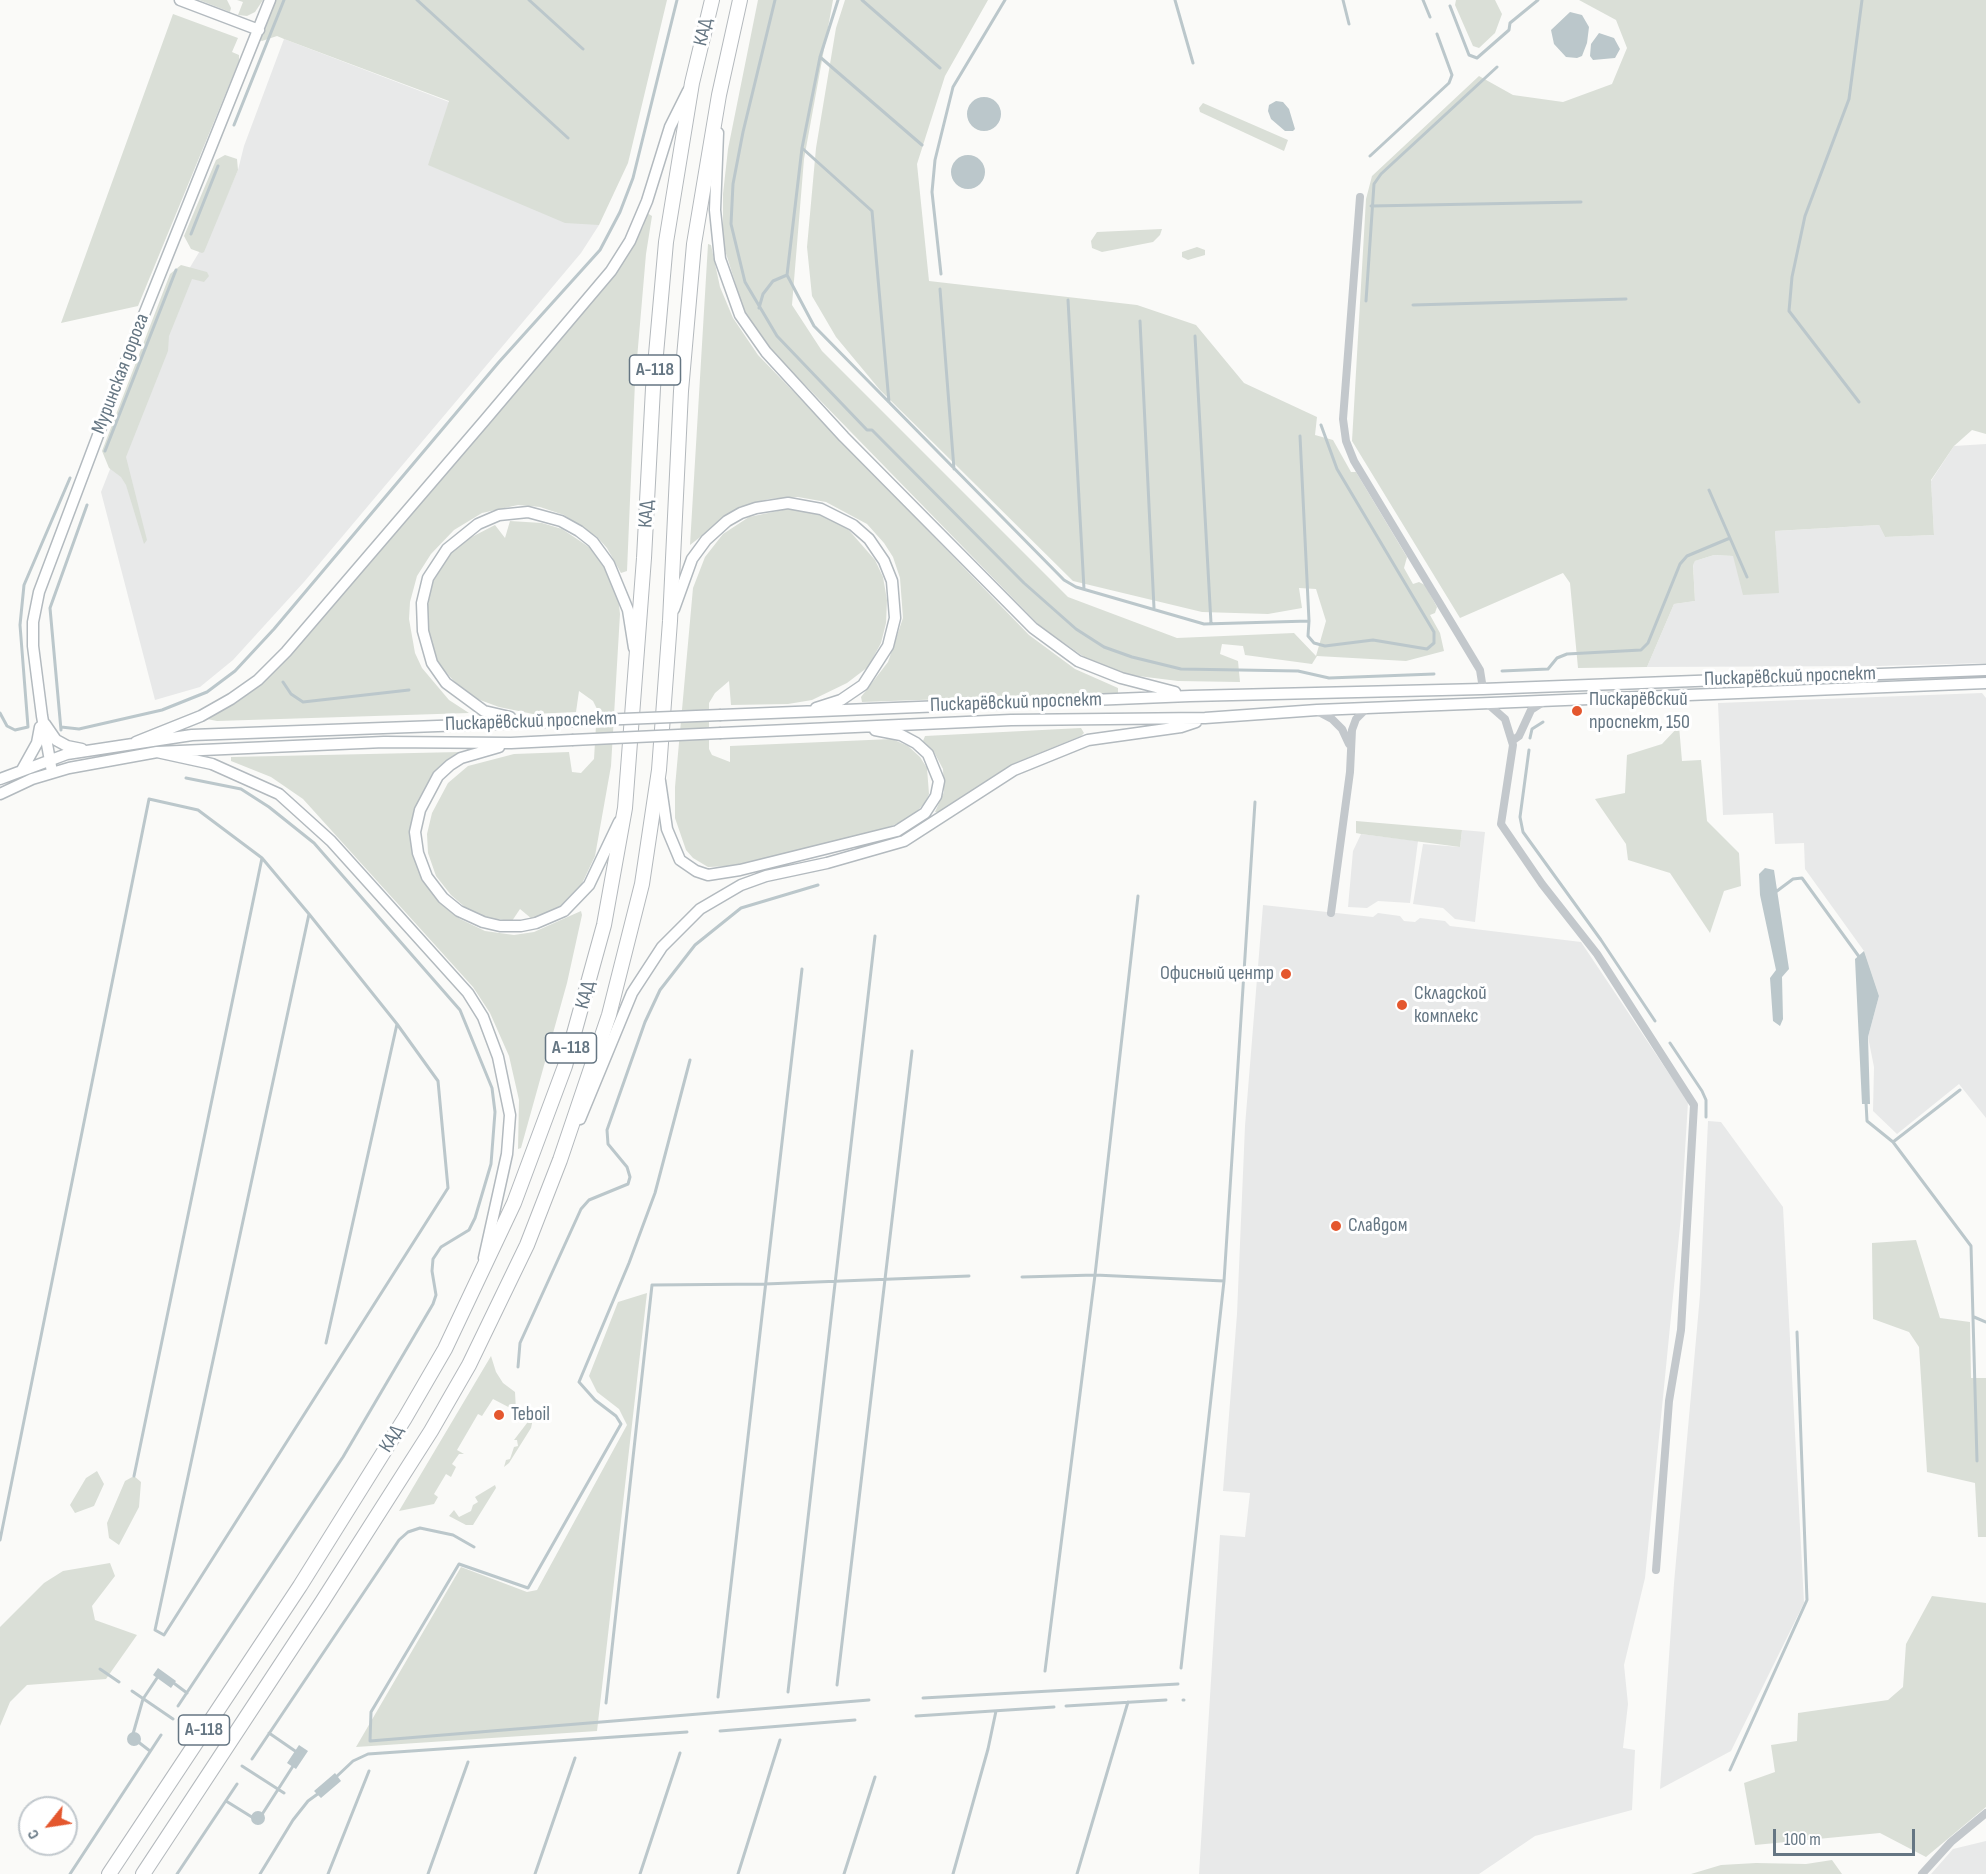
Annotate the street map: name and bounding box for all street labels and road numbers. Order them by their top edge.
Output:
street label: КАД [689,16,719,48]
street label: Муринская дорога [87,310,155,438]
road number: А-118 [630,355,680,385]
street label: КАД [634,500,660,528]
street label: Пискарёвский проспект [1704,662,1876,692]
street label: Пискарёвский проспект [930,688,1102,718]
street label: Пискарёвский проспект [445,707,617,737]
street label: КАД [571,979,601,1011]
road number: А-118 [546,1033,596,1063]
street label: КАД [374,1421,410,1457]
road number: А-118 [178,1715,230,1745]

